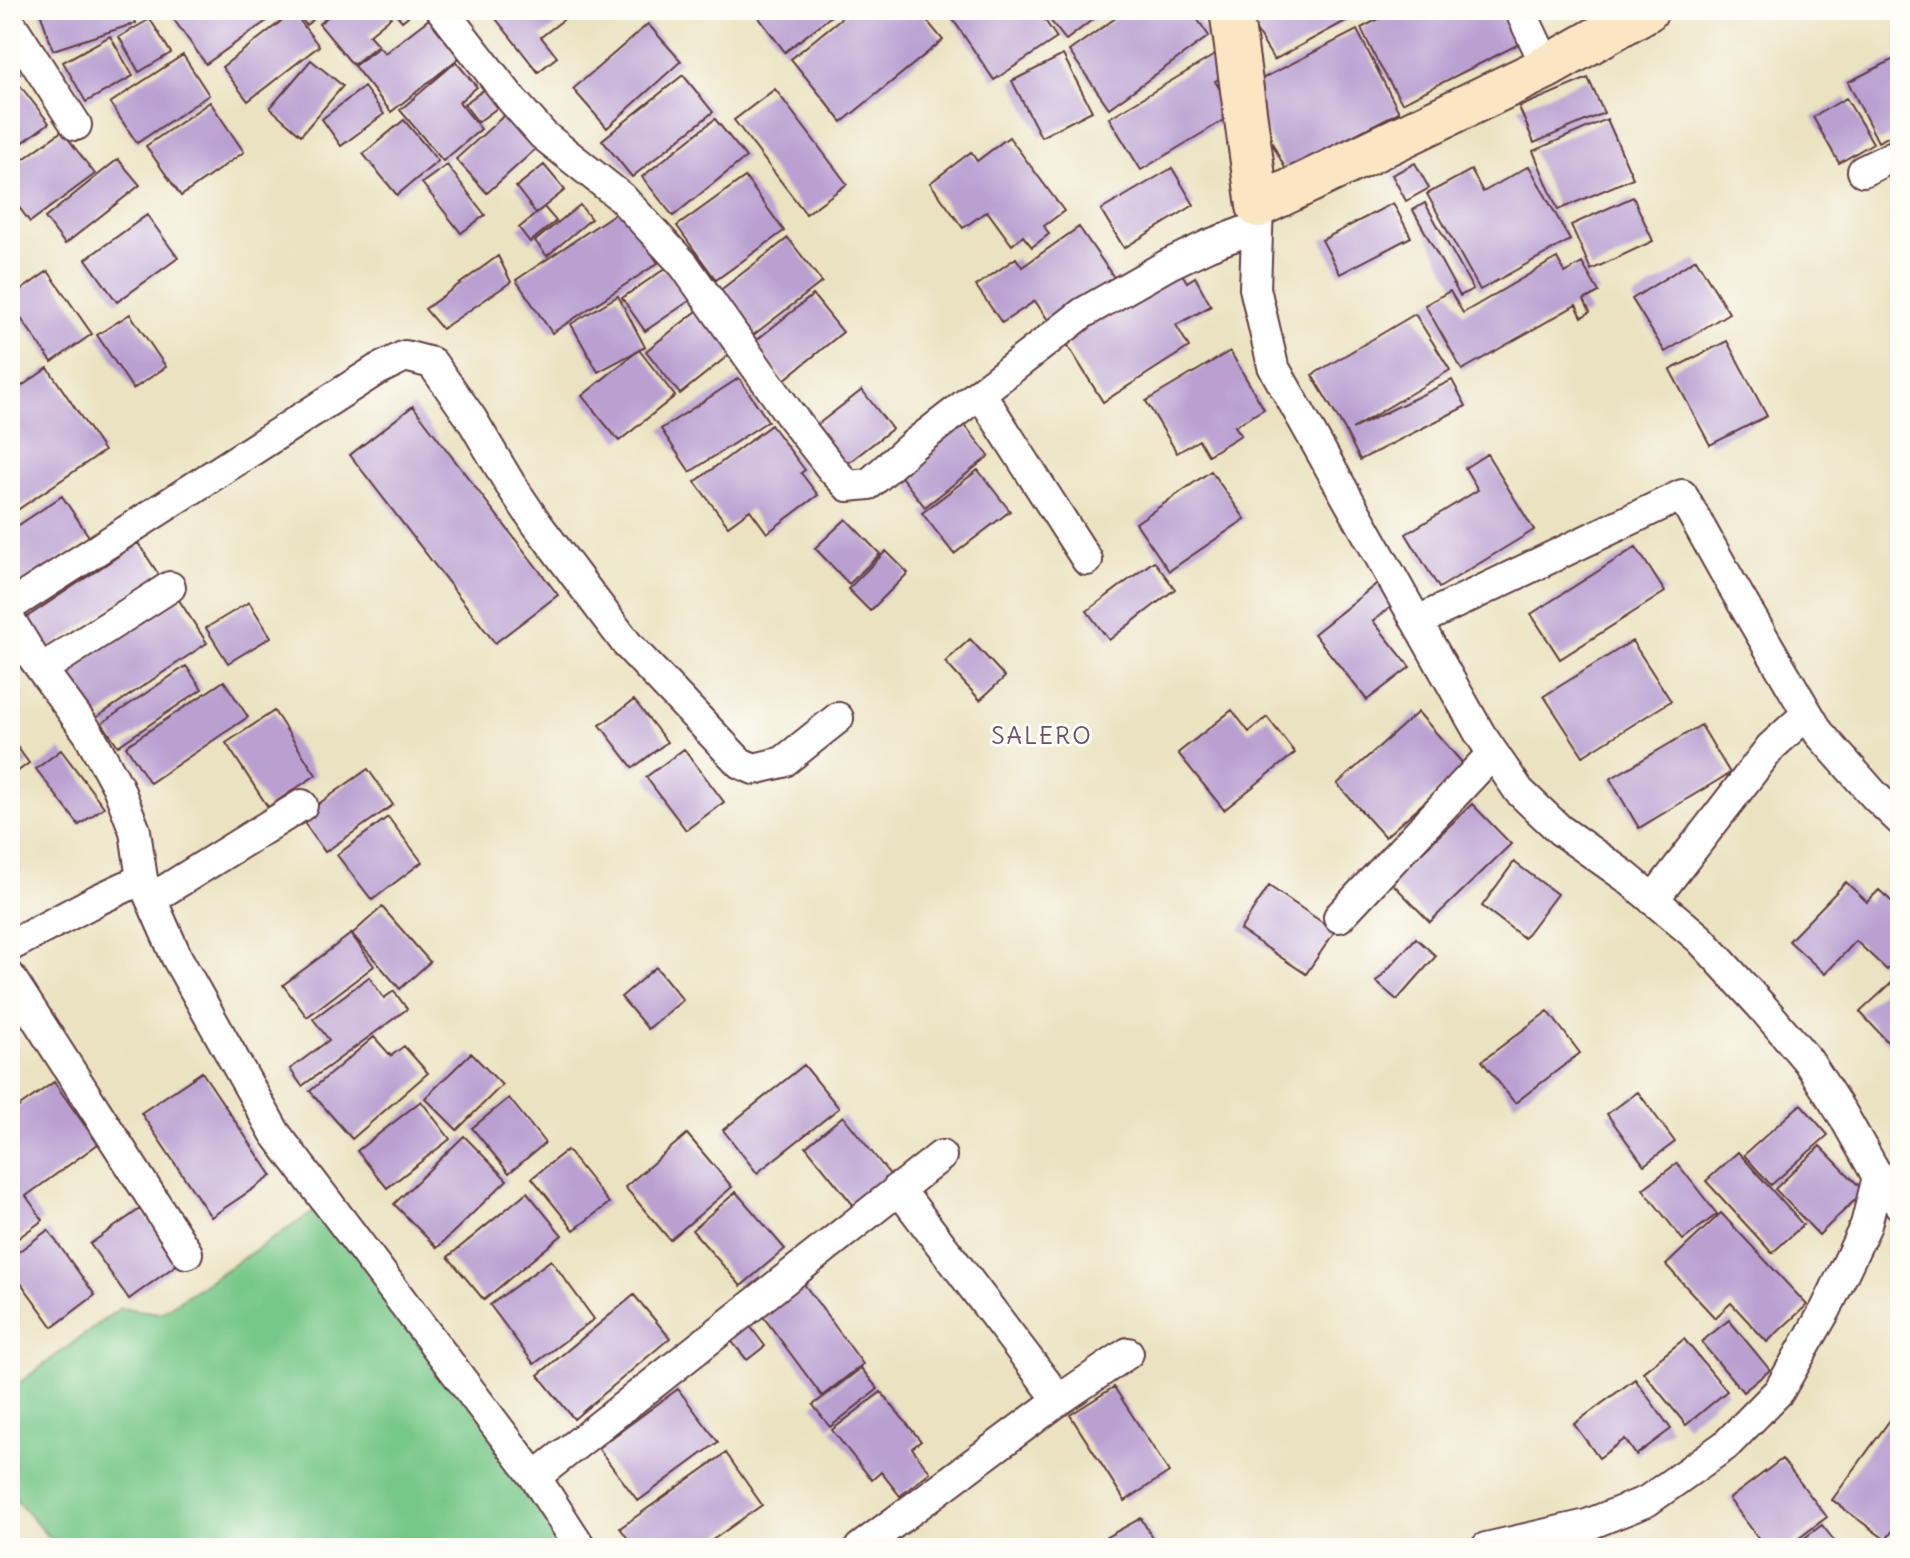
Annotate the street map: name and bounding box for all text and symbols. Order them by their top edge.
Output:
district label: SALERO [991,720,1093,750]

